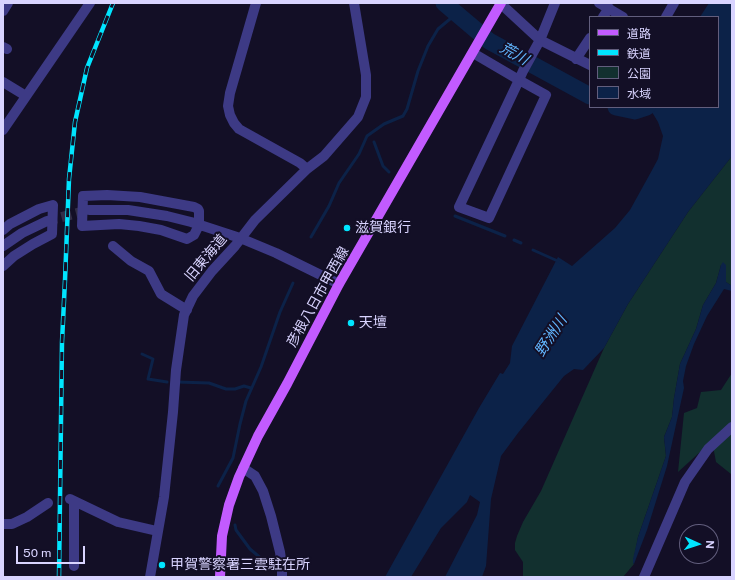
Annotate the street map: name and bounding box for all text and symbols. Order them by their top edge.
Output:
legend [589,16,719,108]
text: 道路 [627,27,651,41]
water label: 荒川 [497,39,531,69]
text: 鉄道 [627,47,651,61]
text: 公園 [627,67,651,81]
text: 水域 [627,87,651,101]
place label: 滋賀銀行 [355,220,411,236]
marker: 滋賀銀行 [342,223,352,233]
street label: 旧東海道 [182,231,230,285]
street label: 彦根八日市甲西線 [284,244,352,350]
water label: 野洲川 [531,312,571,360]
place label: 天壇 [359,315,387,331]
marker: 天壇 [346,318,356,328]
north arrow [679,524,719,564]
scale bar [18,538,87,564]
text: N [704,540,716,549]
text: 50 m [23,546,51,560]
place label: 甲賀警察署三雲駐在所 [170,557,310,573]
marker: 甲賀警察署三雲駐在所 [157,560,167,570]

